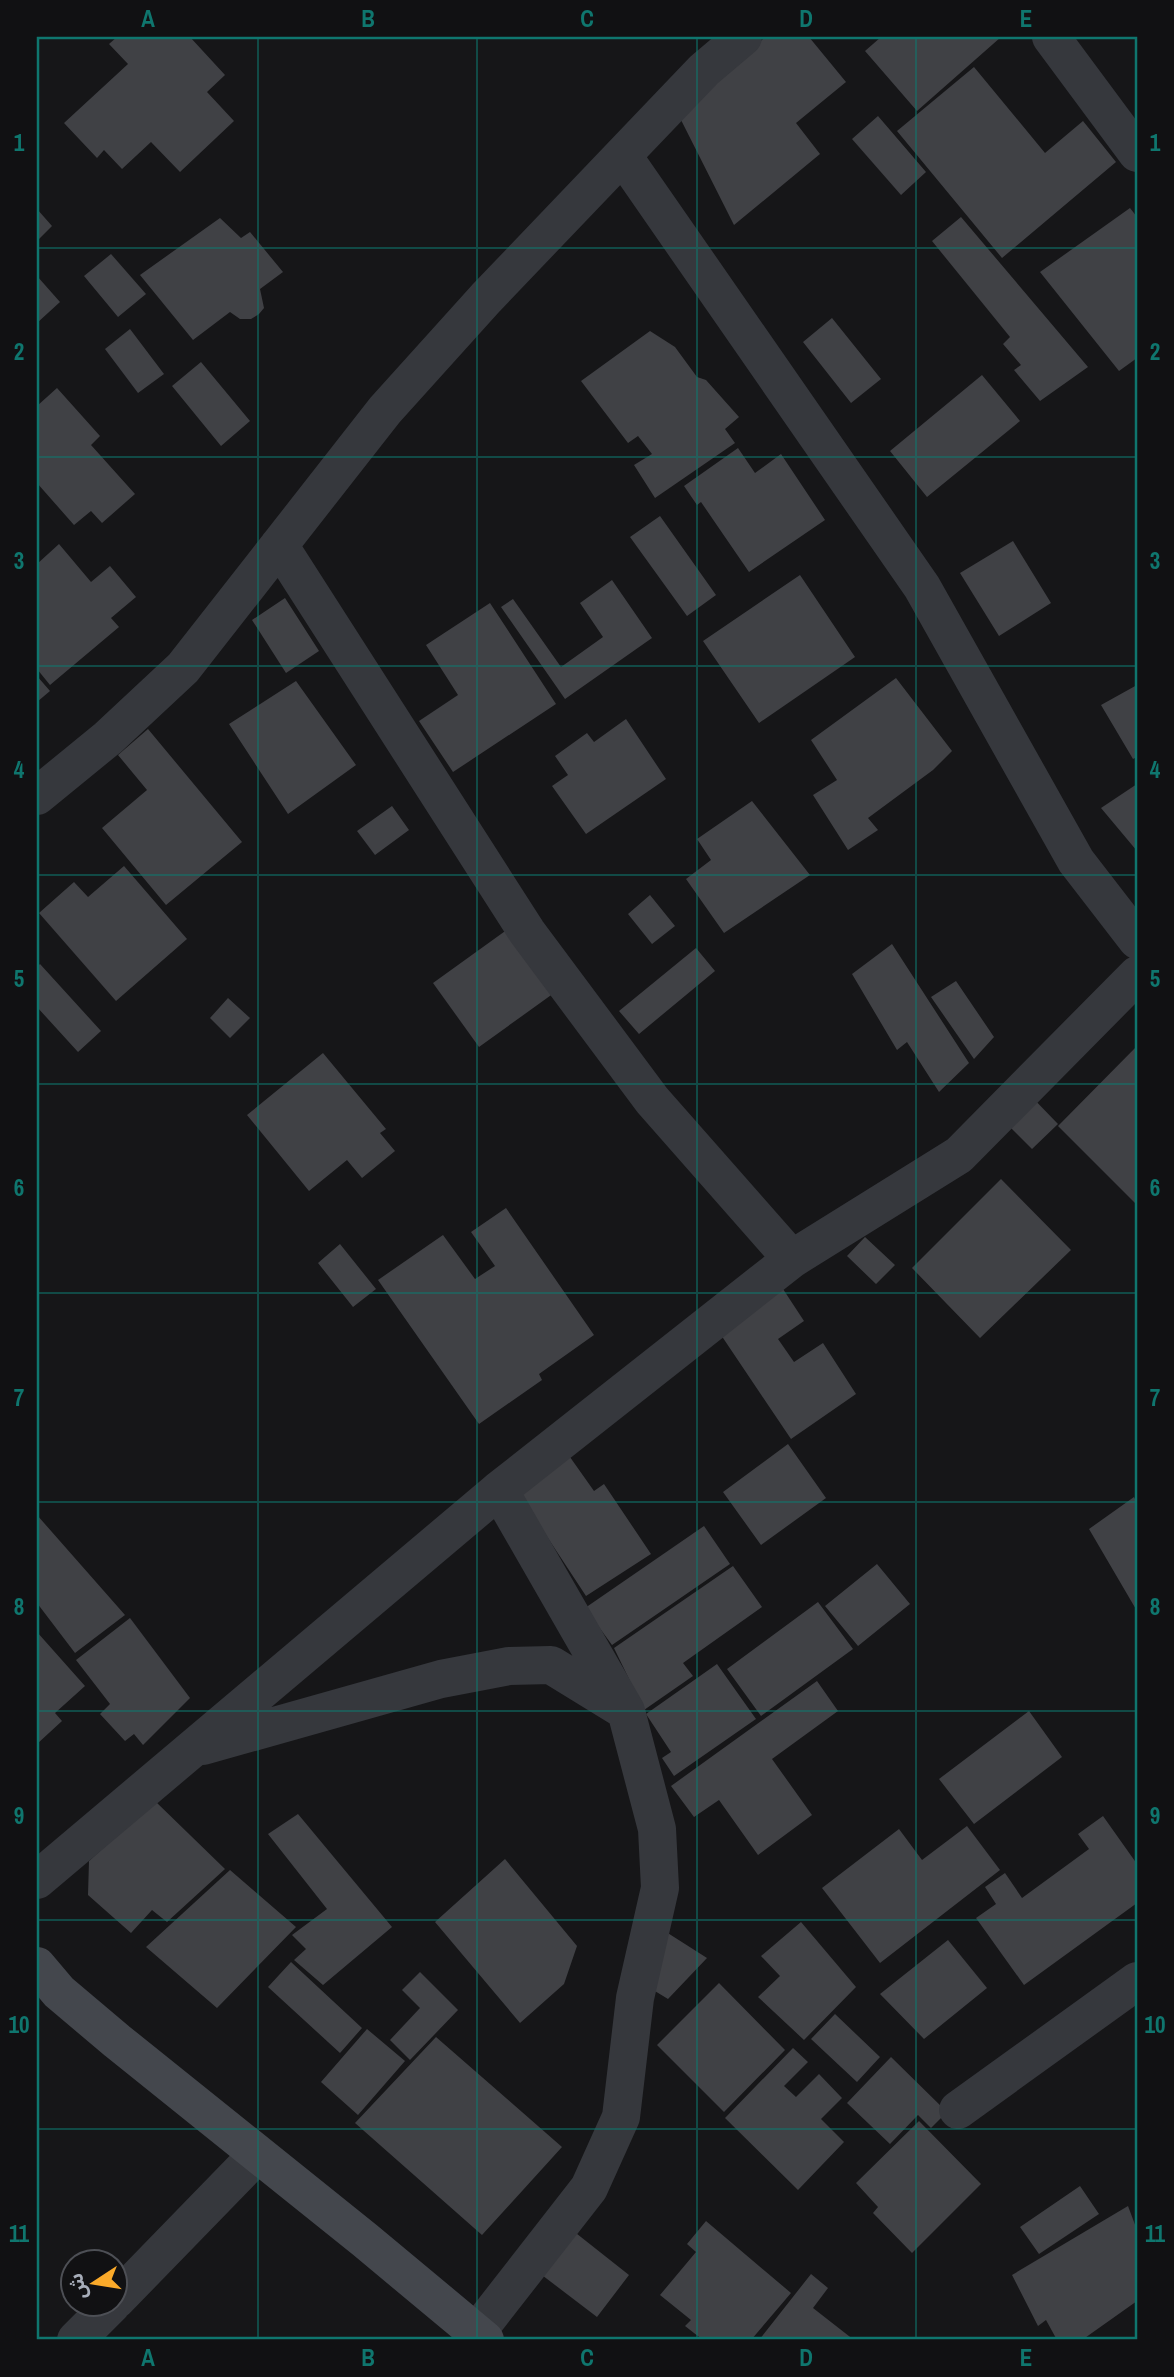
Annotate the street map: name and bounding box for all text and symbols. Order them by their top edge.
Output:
text: A [141,3,155,34]
text: B [361,3,375,34]
text: C [580,3,594,34]
text: D [799,3,813,34]
text: E [1020,3,1032,34]
text: 1 [14,127,25,158]
text: 1 [1150,127,1161,158]
text: 2 [14,336,24,367]
text: 2 [1150,336,1160,367]
text: 3 [14,545,24,576]
text: 3 [1150,545,1160,576]
text: 4 [14,754,25,785]
text: 4 [1150,754,1161,785]
text: 5 [14,963,24,994]
text: 5 [1150,963,1160,994]
text: 6 [14,1172,24,1203]
text: 6 [1150,1172,1160,1203]
text: 7 [14,1382,24,1413]
text: 7 [1150,1382,1160,1413]
text: 8 [14,1591,24,1622]
text: 8 [1150,1591,1160,1622]
text: 9 [14,1800,24,1831]
text: 9 [1150,1800,1160,1831]
text: 10 [9,2009,29,2040]
text: 10 [1145,2009,1165,2040]
text: 11 [9,2218,29,2249]
text: 11 [1145,2218,1165,2249]
north arrow [60,2248,130,2318]
text: ش [62,2271,93,2302]
text: A [141,2342,155,2373]
text: B [361,2342,375,2373]
text: C [580,2342,594,2373]
text: D [799,2342,813,2373]
text: E [1020,2342,1032,2373]

